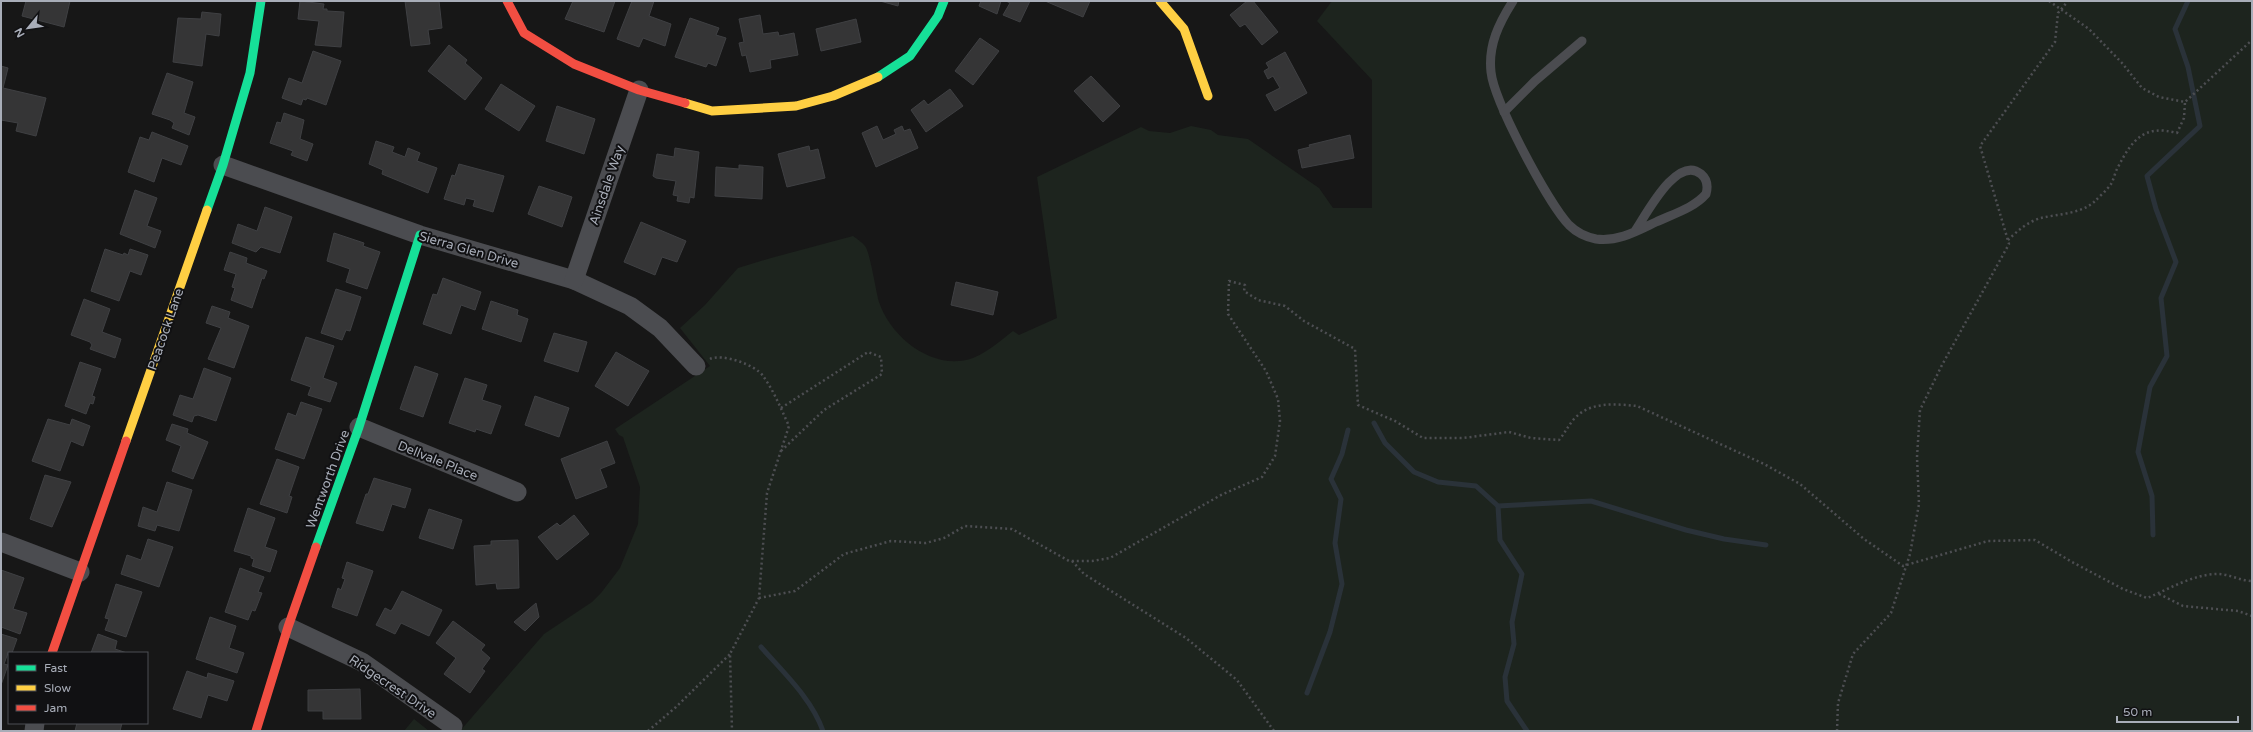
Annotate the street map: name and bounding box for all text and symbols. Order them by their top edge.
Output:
north arrow [8,8,48,48]
text: N [12,26,28,40]
street label: Ainsdale Way [586,143,628,227]
street label: Sierra Glen Drive [417,228,520,272]
street label: Peacock Lane [144,286,187,372]
street label: Wentworth Drive [303,428,353,531]
street label: Dellvale Place [395,438,480,484]
legend [8,652,148,724]
street label: Ridgecrest Drive [346,652,439,722]
text: Fast [44,661,68,675]
text: Slow [44,681,71,695]
scale bar [2117,698,2238,724]
text: Jam [44,701,67,715]
text: 50 m [2123,705,2152,719]

